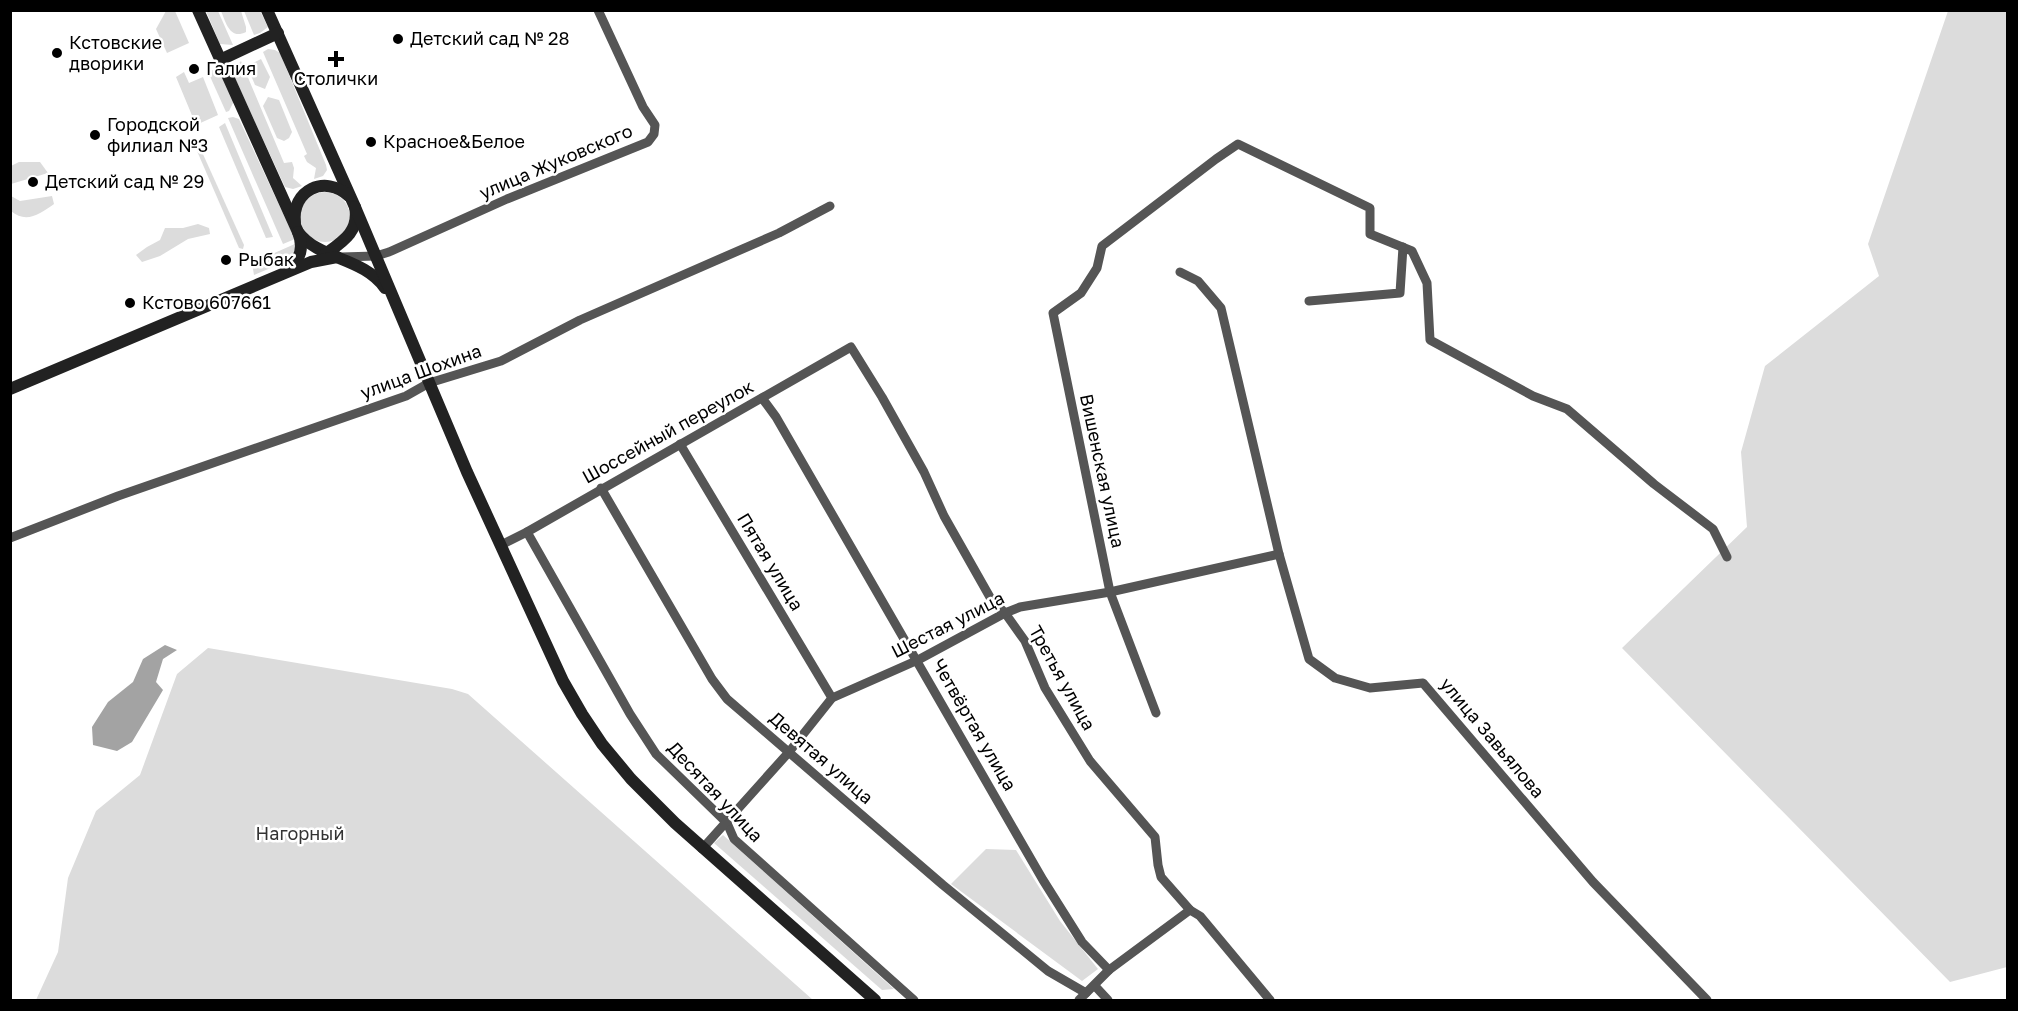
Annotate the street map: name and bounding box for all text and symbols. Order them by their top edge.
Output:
place label: Детский сад № 28 [410,27,569,49]
place label: Кстовские дворики [69,31,162,74]
marker: Детский сад № 28 [391,32,405,46]
marker: Кстовские дворики [50,46,64,60]
marker: Столички [329,52,343,66]
place label: Галия [206,57,256,79]
marker: Галия [187,62,201,76]
place label: Столички [294,67,378,89]
place label: Городской филиал №3 [107,113,208,156]
street label: улица Жуковского [476,119,636,203]
marker: Городской филиал №3 [88,128,102,142]
place label: Красное&Белое [383,130,525,152]
marker: Красное&Белое [364,135,378,149]
place label: Детский сад № 29 [45,170,204,192]
marker: Детский сад № 29 [26,175,40,189]
place label: Рыбак [238,248,294,270]
marker: Рыбак [219,253,233,267]
place label: Кстово 607661 [142,291,271,313]
marker: Кстово 607661 [123,296,137,310]
street label: улица Шохина [357,339,484,403]
street label: Шоссейный переулок [578,375,757,487]
street label: Вишенская улица [1076,392,1130,550]
street label: Пятая улица [733,509,809,614]
street label: Шестая улица [887,586,1008,662]
street label: Третья улица [1025,621,1101,734]
street label: Четвёртая улица [928,655,1022,794]
street label: улица Завьялова [1436,673,1550,802]
street label: Девятая улица [765,706,878,808]
street label: Десятая улица [663,736,768,846]
park label: Нагорный [256,822,344,844]

